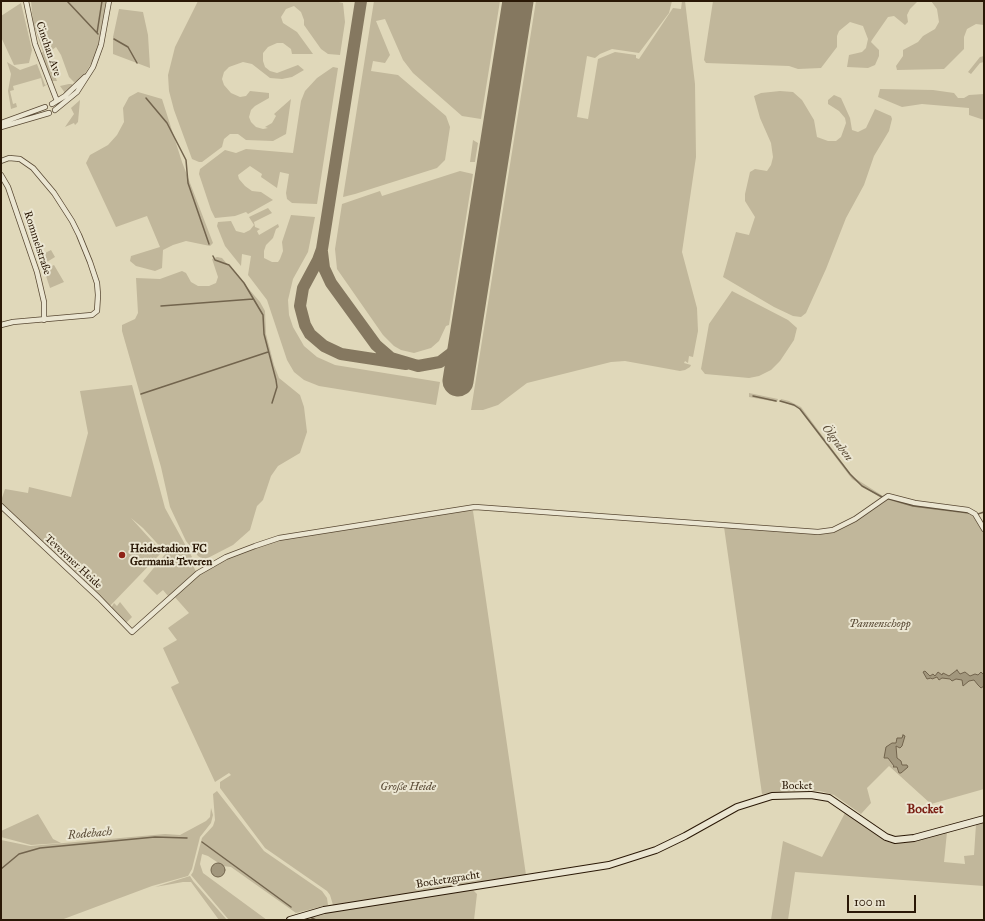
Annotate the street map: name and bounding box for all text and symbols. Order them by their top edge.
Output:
street label: Cinchan Ave [32,20,64,78]
street label: Rommelstraße [20,209,54,277]
water label: Ölgraben [819,422,855,464]
street label: Teverener Heide [42,532,104,592]
place label: Heidestadion FC Germania Teveren [130,542,212,568]
marker: Heidestadion FC Germania Teveren [117,550,127,560]
park label: Pannenschopp [849,617,911,631]
street label: Bocket [781,779,813,793]
park label: Große Heide [380,780,436,794]
district label: Bocket [907,802,943,818]
water label: Rodebach [67,825,113,843]
street label: Bocketzgracht [415,868,481,892]
scale bar [849,887,918,913]
text: 100 m [854,895,885,909]

